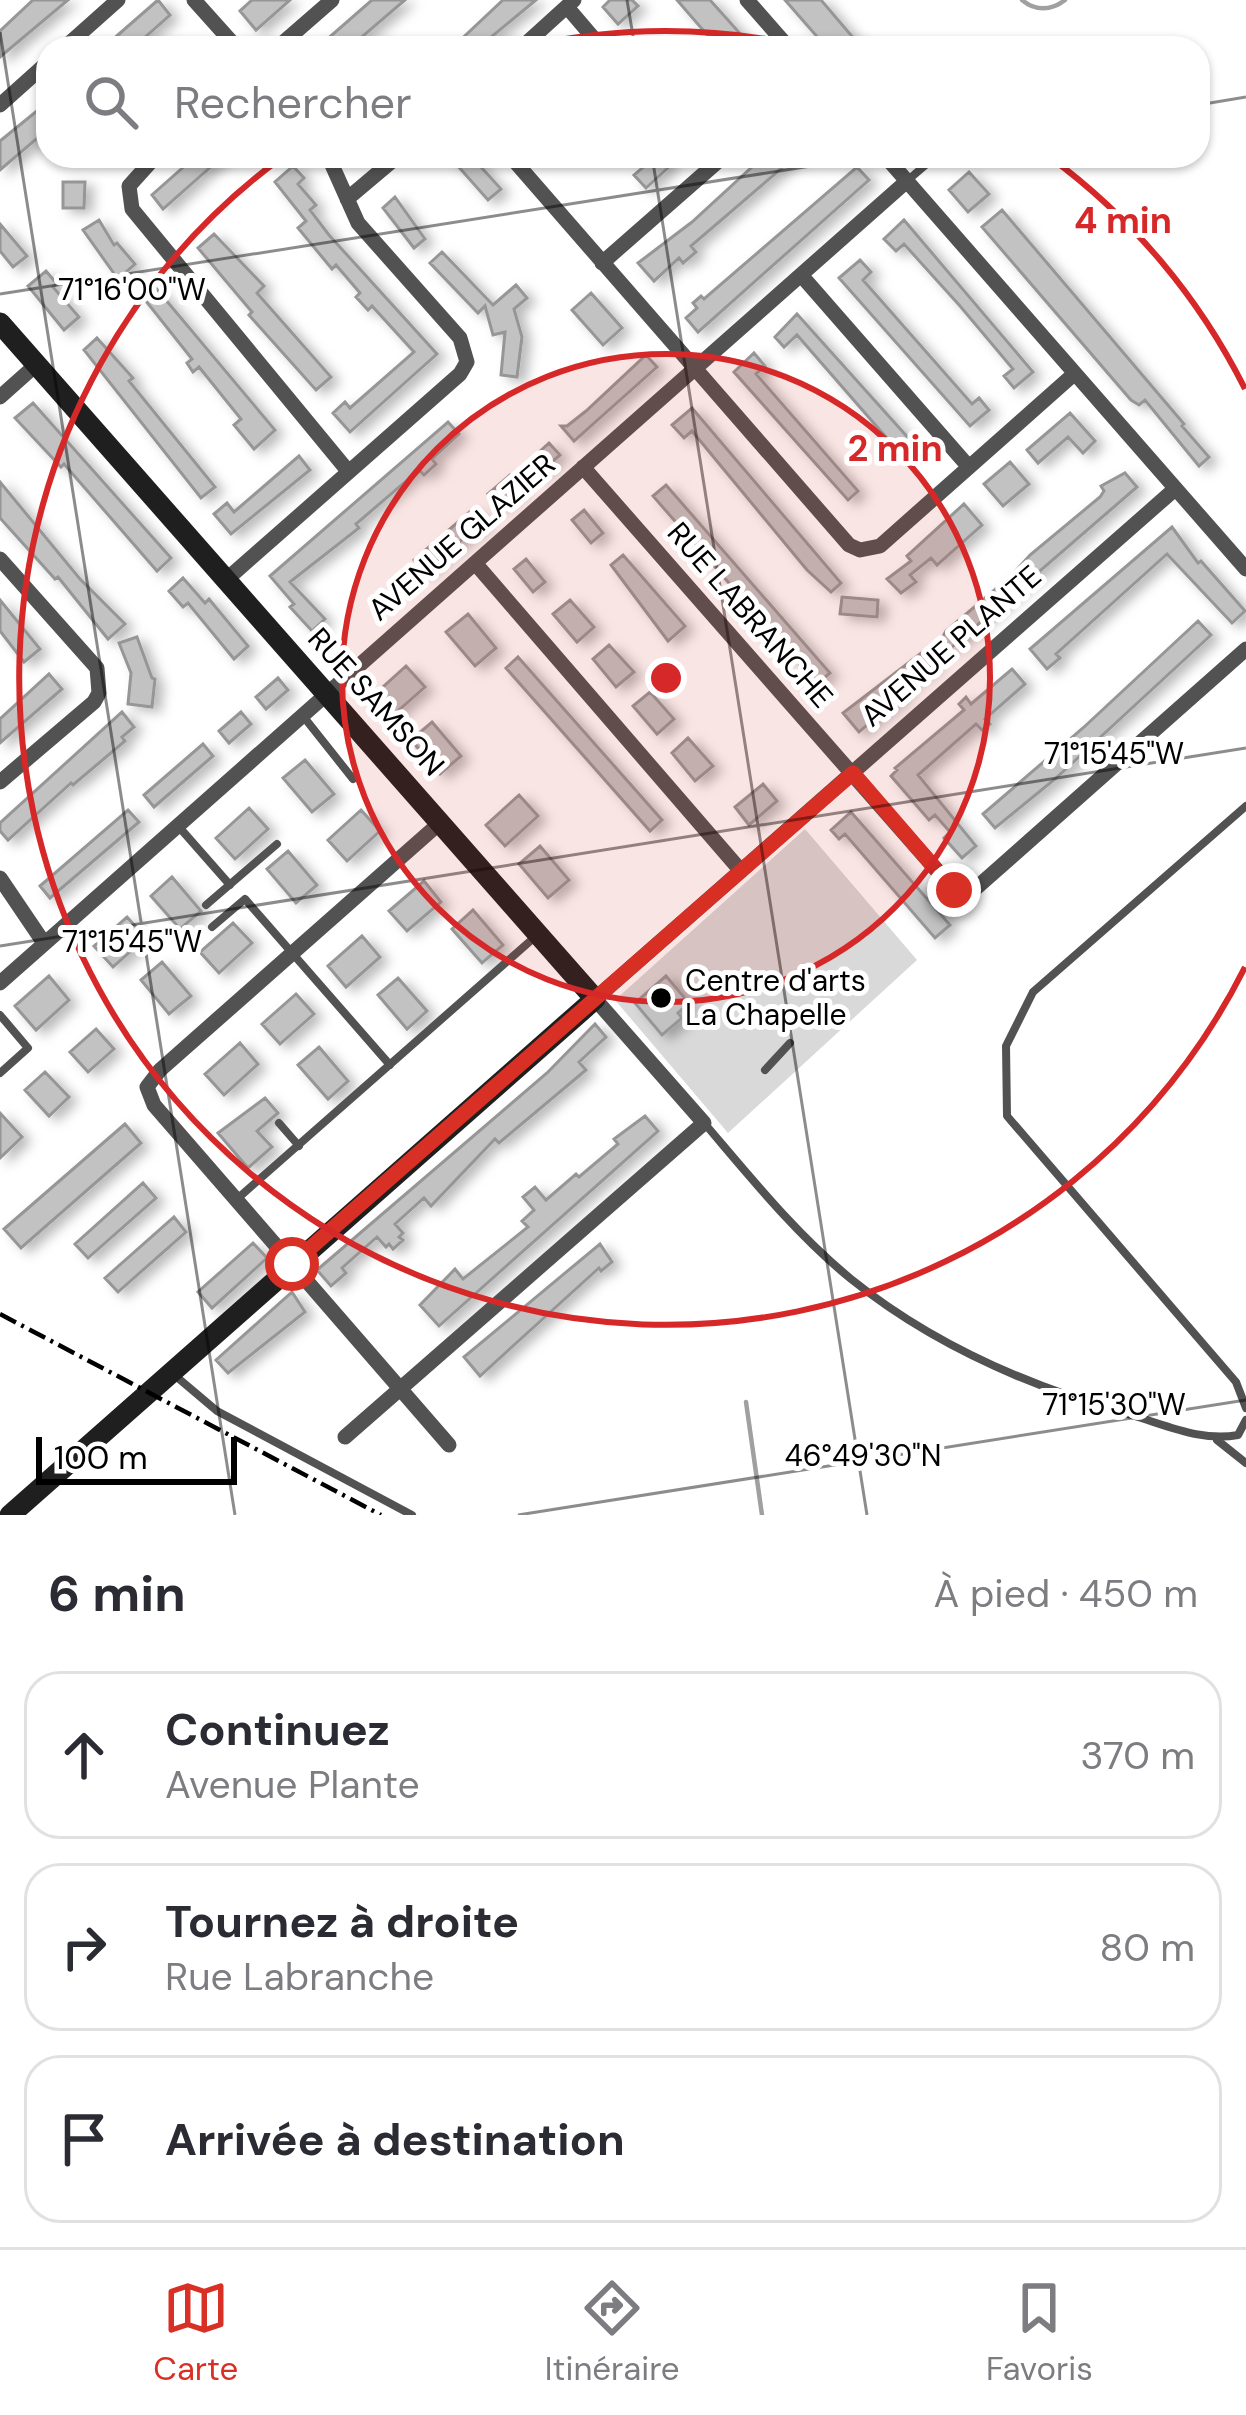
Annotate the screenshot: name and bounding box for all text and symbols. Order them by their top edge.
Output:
search box [36,36,1210,168]
icon: search [78,69,144,135]
text: Rechercher [174,73,412,132]
text: 4 min [1074,197,1172,244]
text: 71°16'00"W [58,270,206,309]
text: 2 min [847,425,943,472]
street label: AVENUE GLAZIER [360,445,563,629]
street label: RUE LABRANCHE [659,514,842,716]
street label: AVENUE PLANTE [852,556,1049,735]
street label: RUE SAMSON [300,619,453,784]
centre of rings [645,657,687,699]
text: 71°15'45"W [1044,734,1184,773]
route end [927,863,981,917]
text: 71°15'45"W [62,922,202,961]
place label: Centre d'arts La Chapelle [685,961,866,1034]
marker: Centre d'arts La Chapelle [648,985,674,1011]
route start [265,1237,319,1291]
text: 71°15'30"W [1042,1385,1186,1424]
scale bar [36,1431,237,1484]
text: 100 m [54,1436,148,1479]
text: 46°49'30"N [785,1436,941,1475]
text: 6 min [48,1560,186,1627]
text: À pied · 450 m [934,1568,1198,1619]
text: Continuez [165,1700,390,1759]
icon: ahead [51,1722,117,1788]
text: 370 m [1081,1730,1195,1781]
text: Avenue Plante [165,1759,420,1810]
text: Tournez à droite [165,1892,519,1951]
icon: right [51,1914,117,1980]
text: 80 m [1099,1922,1195,1973]
text: Rue Labranche [165,1951,434,2002]
icon: arrive [51,2106,117,2172]
text: Arrivée à destination [165,2110,625,2169]
tab: Carte [153,2275,238,2390]
tab: Itinéraire [545,2275,680,2390]
tab: Favoris [986,2275,1093,2390]

